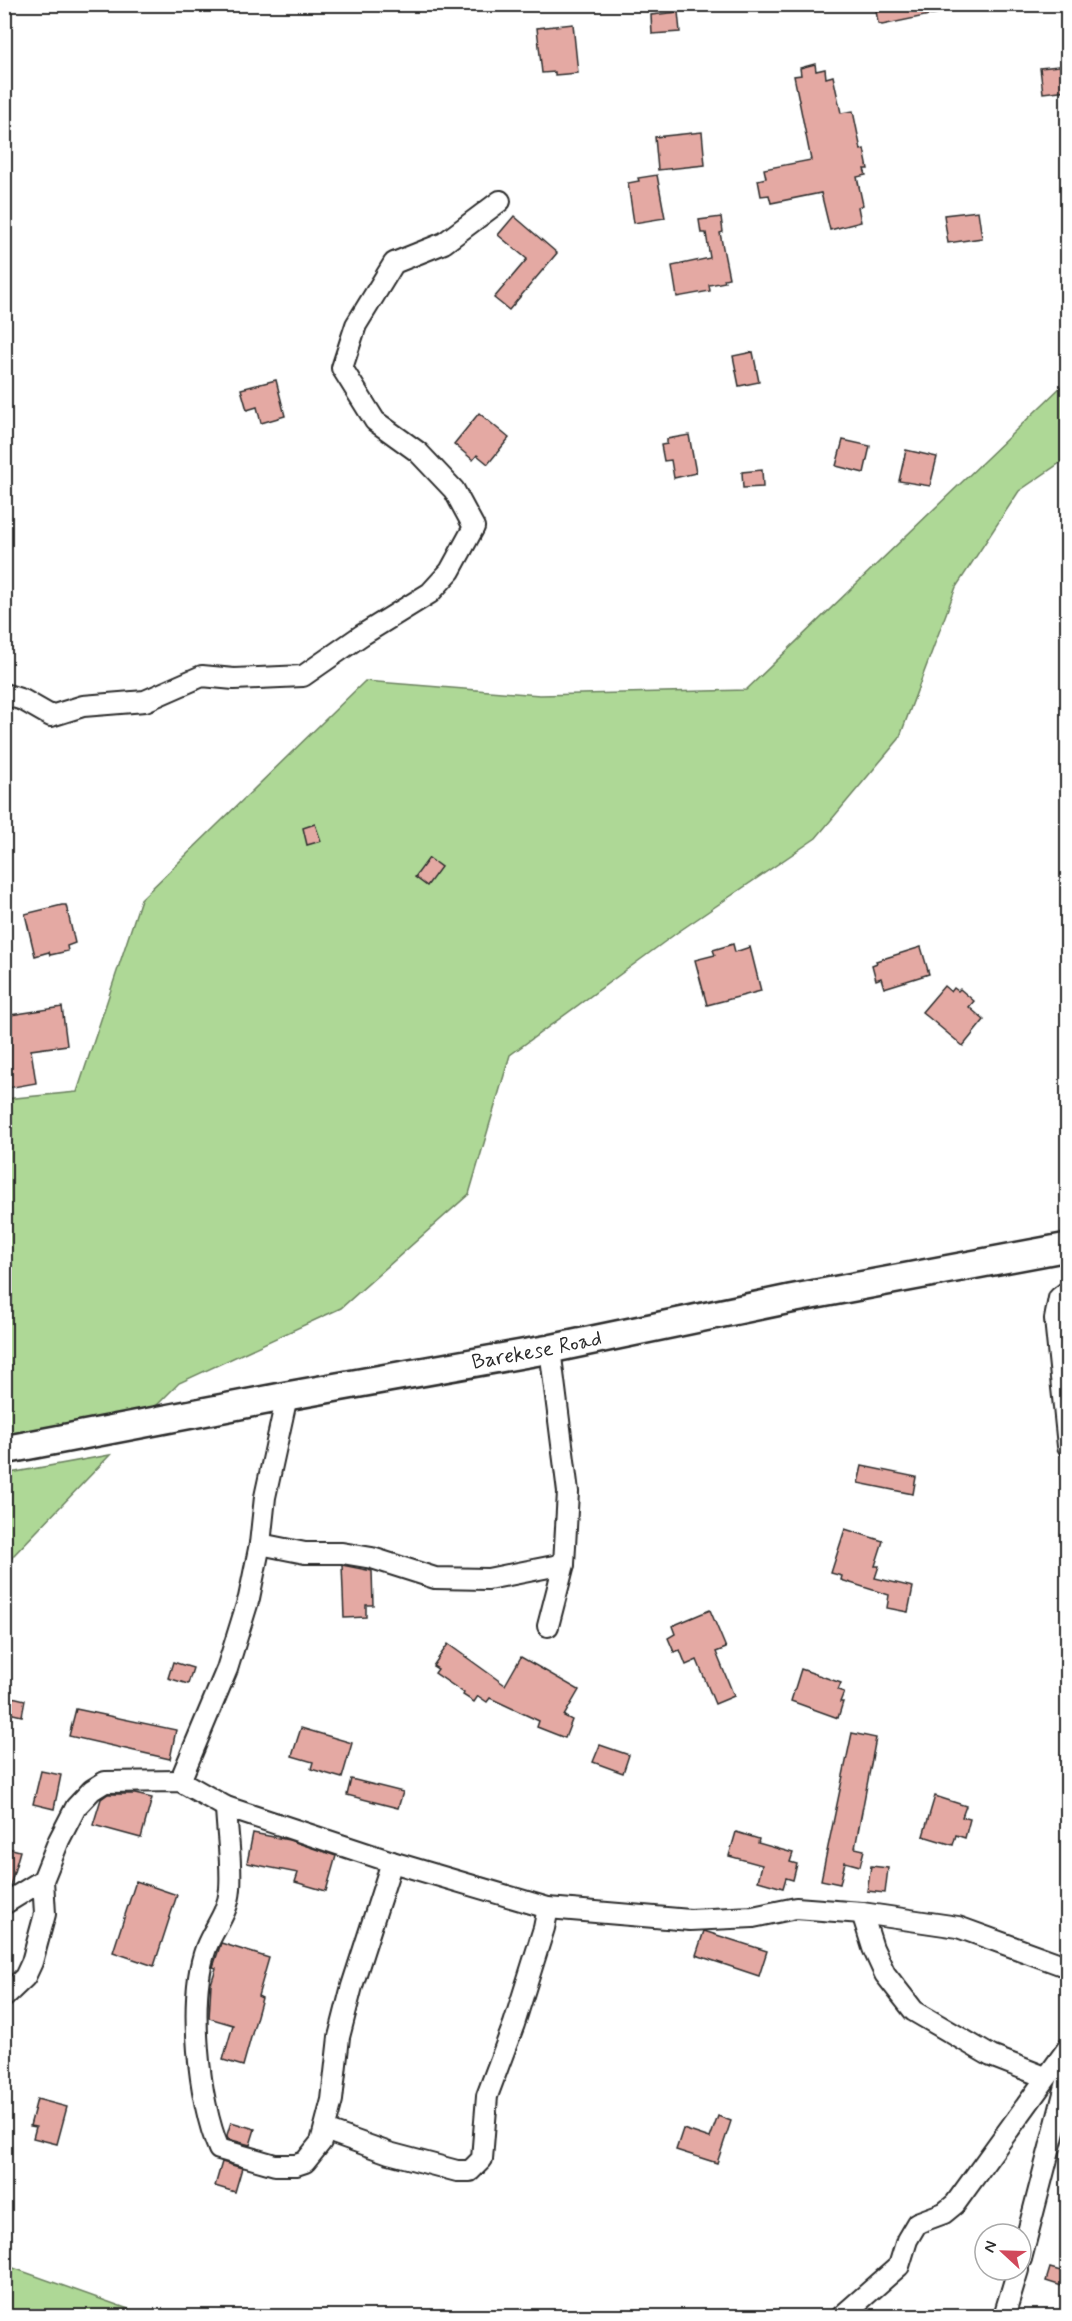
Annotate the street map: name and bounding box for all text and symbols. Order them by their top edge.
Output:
street label: Barekese Road [470,1325,604,1377]
north arrow [973,2222,1033,2282]
text: N [979,2238,1002,2256]

